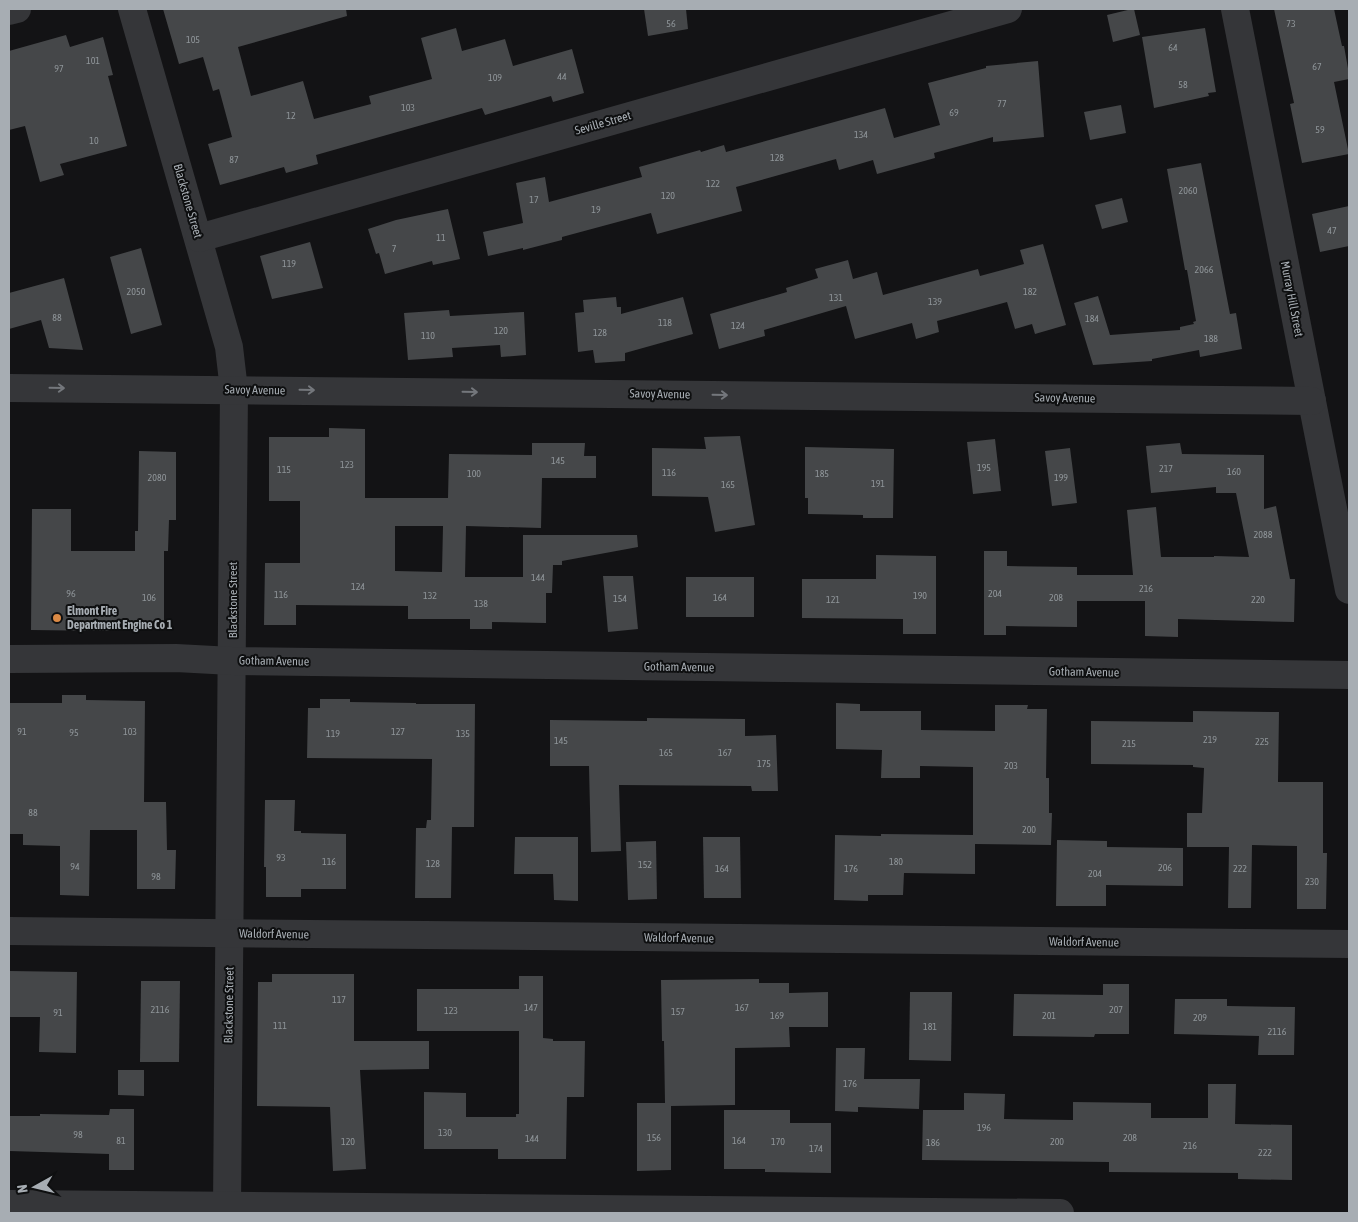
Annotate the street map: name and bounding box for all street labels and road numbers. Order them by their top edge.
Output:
street label: Seville Street [573,108,633,138]
street label: Blackstone Street [171,162,205,240]
street label: Murray Hill Street [1278,260,1306,339]
street label: Savoy Avenue [224,382,286,398]
street label: Savoy Avenue [629,386,691,402]
street label: Savoy Avenue [1034,390,1096,406]
street label: Blackstone Street [226,561,240,638]
street label: Gotham Avenue [239,653,309,669]
street label: Gotham Avenue [644,659,714,675]
street label: Gotham Avenue [1049,664,1119,680]
street label: Waldorf Avenue [239,926,309,942]
street label: Waldorf Avenue [644,930,714,946]
street label: Waldorf Avenue [1049,934,1119,950]
street label: Blackstone Street [221,966,237,1043]

